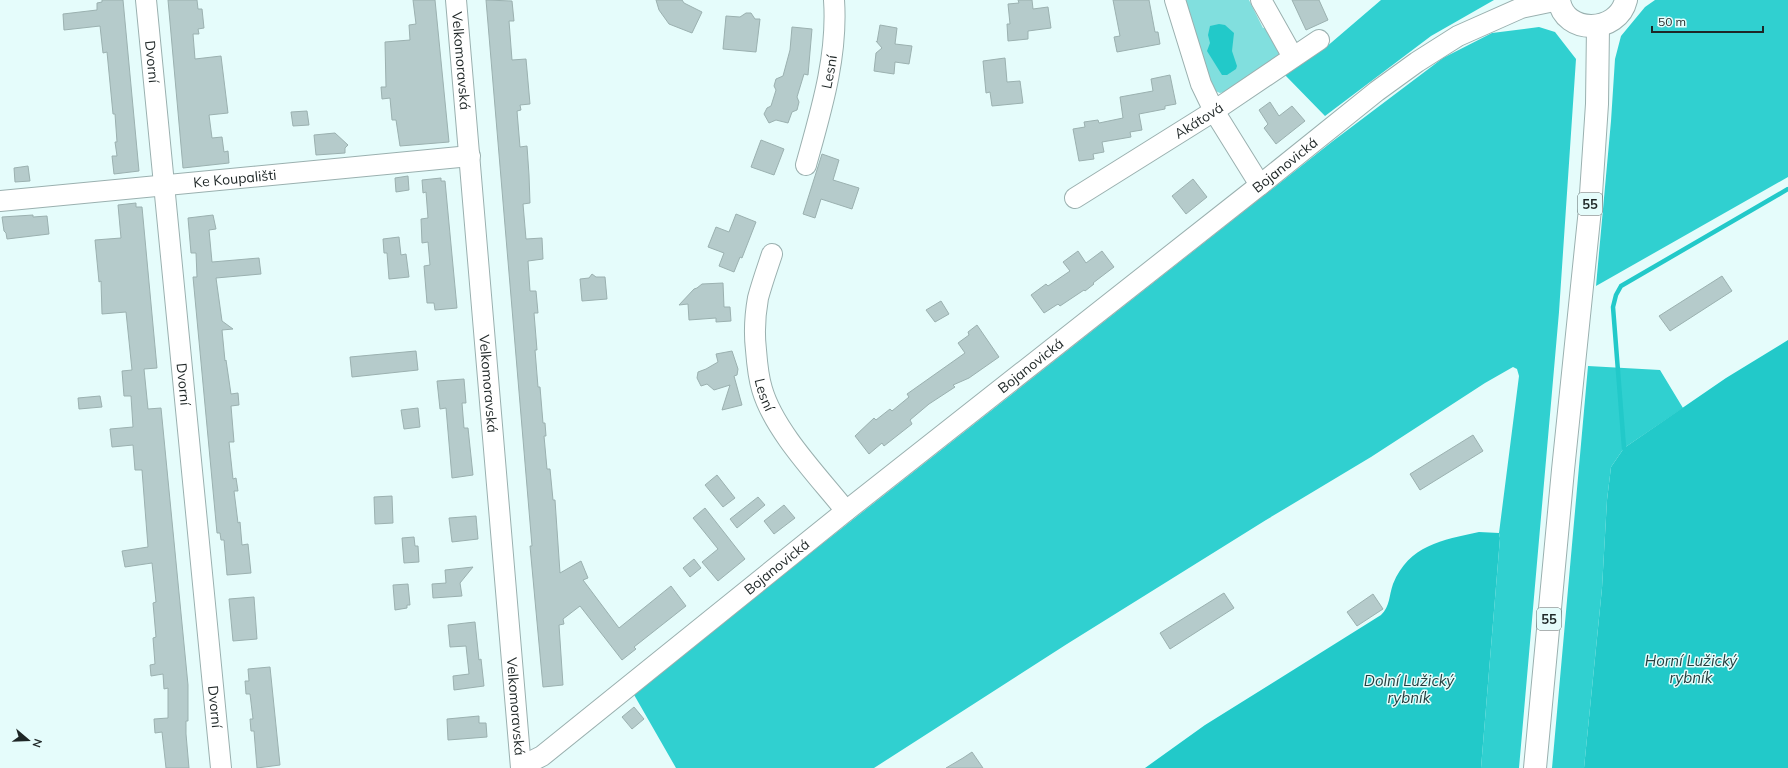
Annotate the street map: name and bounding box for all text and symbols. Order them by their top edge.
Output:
scale bar [1652,8,1763,34]
street label: Velkomoravská [448,11,474,111]
text: 50 m [1658,14,1686,29]
street label: Dvorní [141,40,163,84]
street label: Lesní [817,53,841,90]
street label: Akátová [1171,98,1227,143]
street label: Bojanovická [1249,133,1321,197]
street label: Ke Koupališti [193,166,277,191]
road number: 55 [1578,193,1602,215]
street label: Velkomoravská [475,334,502,433]
street label: Bojanovická [994,334,1067,397]
street label: Dvorní [172,362,195,407]
street label: Lesní [751,376,779,415]
street label: Bojanovická [740,535,813,599]
road number: 55 [1537,608,1561,630]
water label: Horní Lužický rybník [1645,651,1738,687]
street label: Velkomoravská [503,657,529,756]
water label: Dolní Lužický rybník [1364,671,1455,707]
street label: Dvorní [204,685,226,729]
north arrow [8,720,48,760]
text: N [29,737,45,749]

